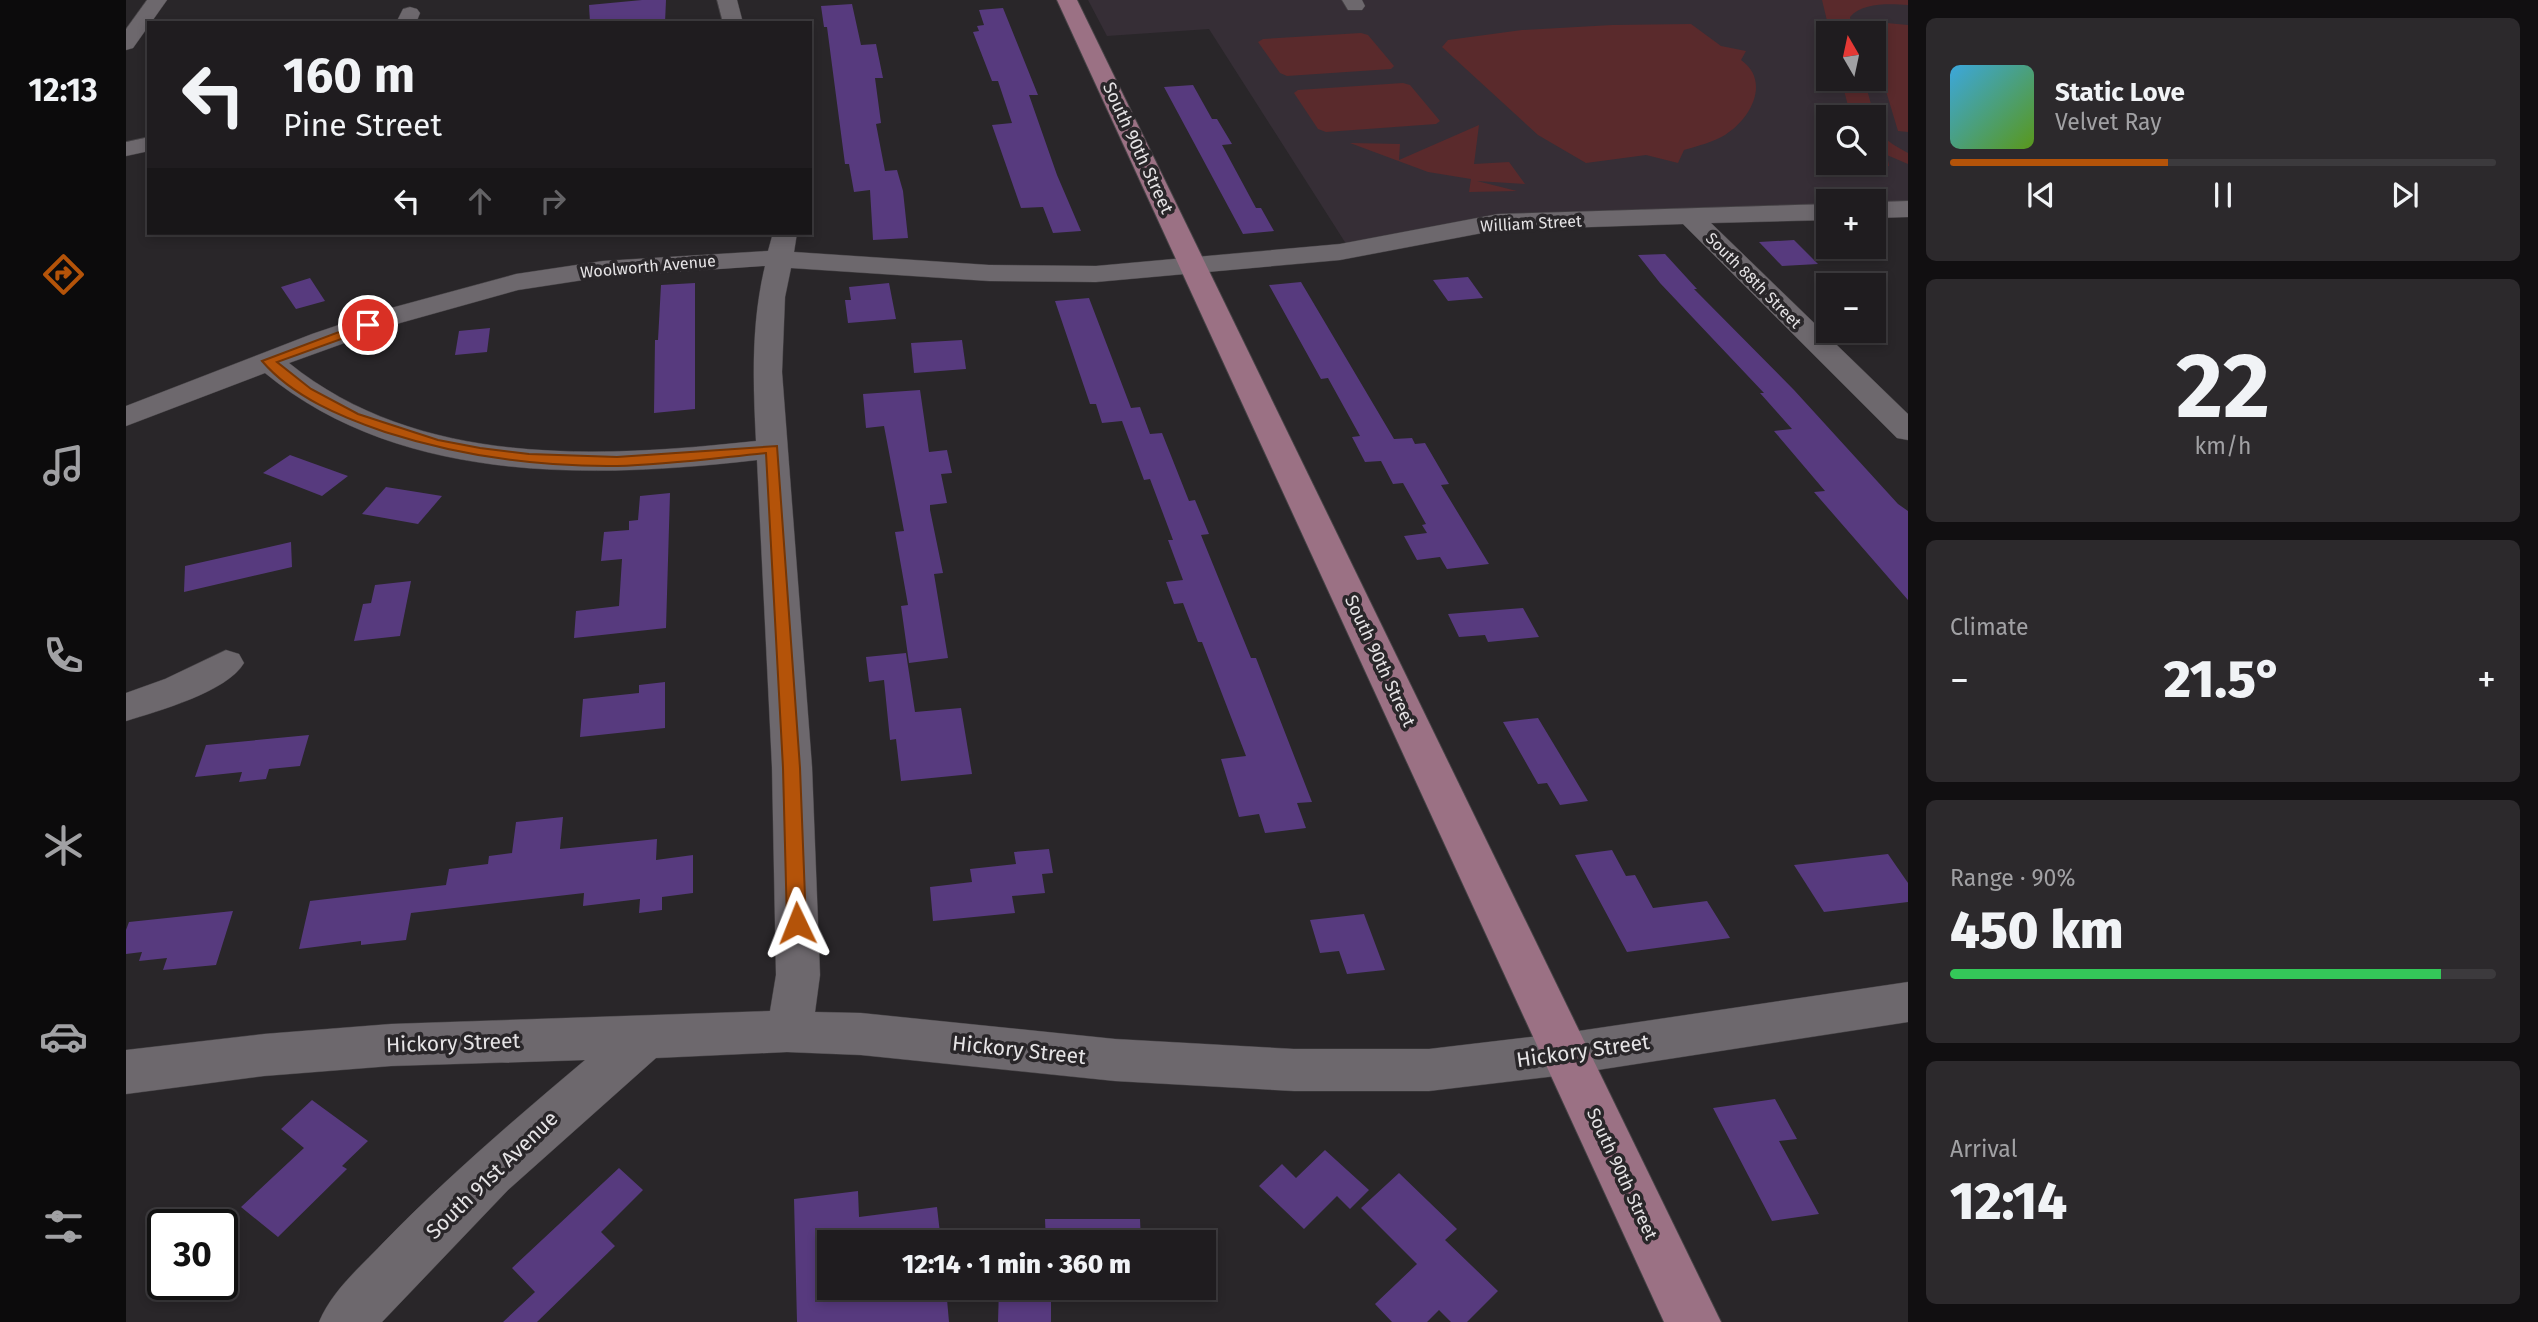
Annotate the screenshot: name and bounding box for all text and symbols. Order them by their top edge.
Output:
north arrow [1816,21,1886,91]
map controls [1816,21,1886,343]
text: 160 m [283,46,415,105]
icon: left [168,49,259,140]
text: 12:13 [28,71,98,109]
text: Static Love [2055,77,2185,108]
street label: South 90th Street [1098,79,1178,218]
button: search [1816,105,1886,175]
text: Pine Street [283,106,442,144]
text: Velvet Ray [2055,108,2162,136]
icon: previous [2022,176,2060,214]
icon: pause [2204,176,2242,214]
icon: next [2386,176,2424,214]
icon: left [388,182,426,220]
icon: ahead [461,182,499,220]
icon: right [534,182,572,220]
button: + [1816,189,1886,259]
street label: William Street [1480,211,1583,236]
street label: South 88th Street [1702,229,1805,332]
icon: directions [39,250,88,299]
street label: Woolworth Avenue [580,251,717,282]
button: − [1816,273,1886,343]
pin [338,295,398,355]
icon: arrive [349,306,387,344]
text: 22 [2176,332,2270,441]
text: km/h [2195,432,2251,460]
icon: music [39,441,88,490]
street label: South 90th Street [1340,592,1420,731]
text: Climate [1950,613,2029,641]
icon: phone [39,631,88,680]
text: 21.5° [2164,648,2282,711]
text: − [1950,657,1969,703]
text: + [2477,657,2496,703]
icon: climate [39,821,88,870]
text: Range · 90% [1950,864,2075,892]
position arrow [760,886,834,960]
text: 450 km [1950,899,2124,962]
icon: car [39,1012,88,1061]
street label: Hickory Street [386,1028,521,1058]
street label: Hickory Street [1515,1029,1652,1073]
street label: Hickory Street [951,1030,1087,1070]
street label: South 91st Avenue [420,1105,564,1245]
street label: South 90th Street [1582,1105,1662,1244]
text: Arrival [1950,1135,2017,1163]
text: 12:14 [1950,1170,2067,1233]
icon: filters [39,1202,88,1251]
speed limit sign: 30 [147,1209,238,1300]
text: 12:14 · 1 min · 360 m [902,1249,1131,1280]

